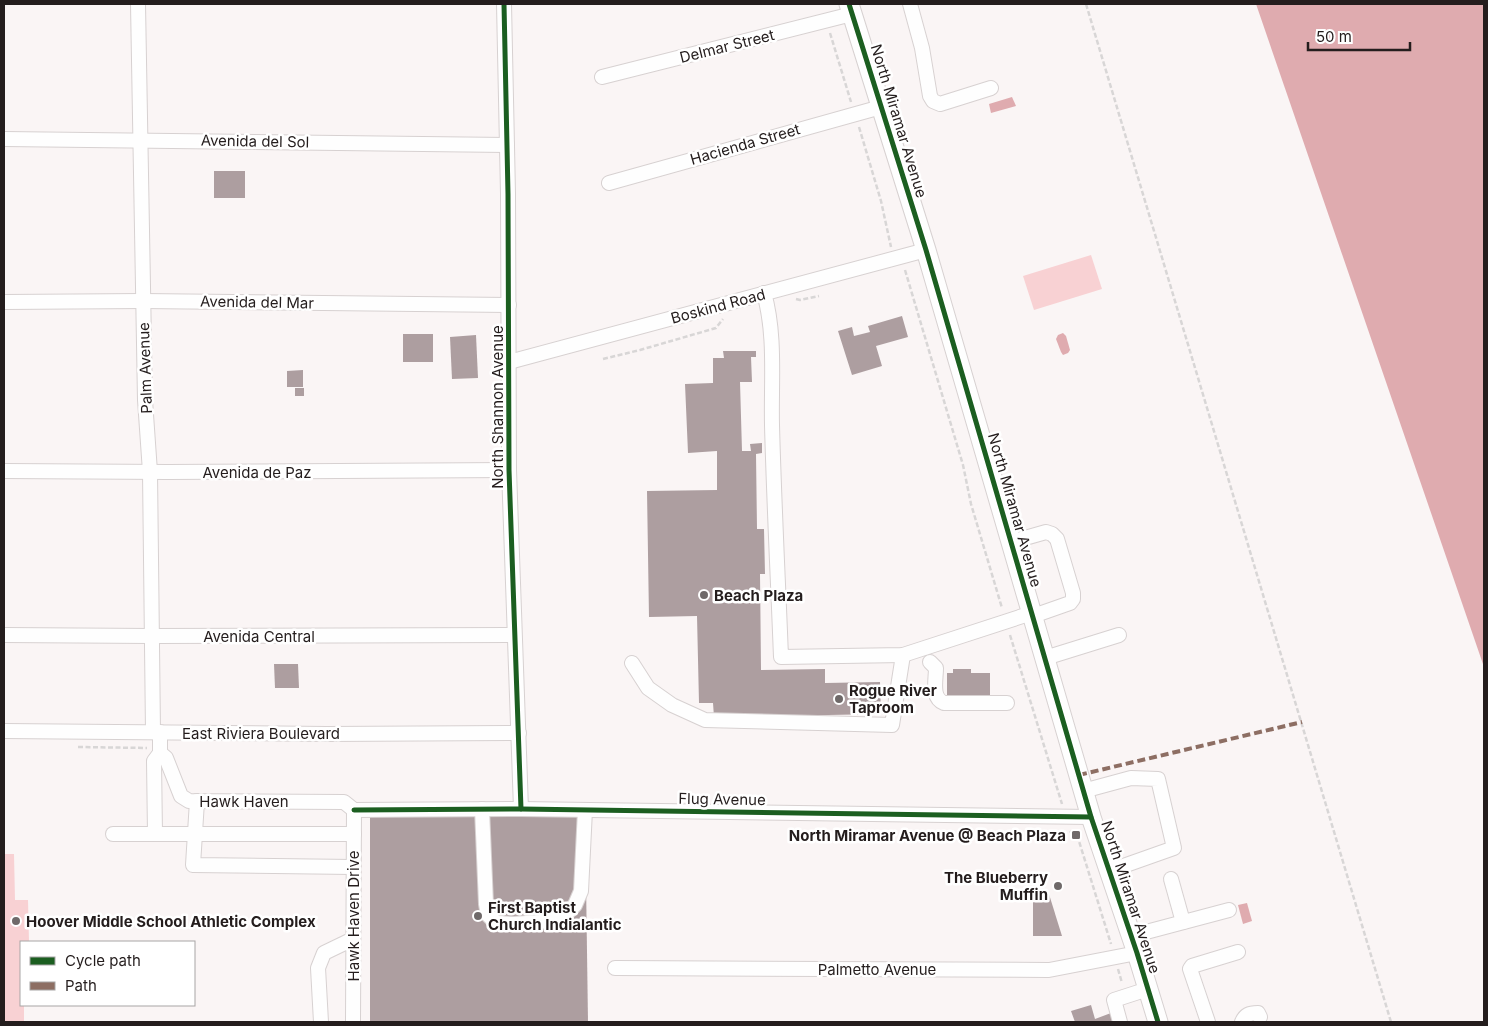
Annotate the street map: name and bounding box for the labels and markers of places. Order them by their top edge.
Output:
place label: Beach Plaza [714,586,803,605]
marker: Beach Plaza [698,589,710,601]
place label: Rogue River Taproom [849,681,937,717]
marker: Rogue River Taproom [833,693,845,705]
place label: North Miramar Avenue @ Beach Plaza [789,826,1066,845]
marker: North Miramar Avenue @ Beach Plaza [1070,829,1082,841]
place label: The Blueberry Muffin [944,868,1048,904]
marker: The Blueberry Muffin [1052,880,1064,892]
place label: First Baptist Church Indialantic [488,898,622,934]
marker: First Baptist Church Indialantic [472,910,484,922]
place label: Hoover Middle School Athletic Complex [26,912,316,931]
marker: Hoover Middle School Athletic Complex [10,915,22,927]

